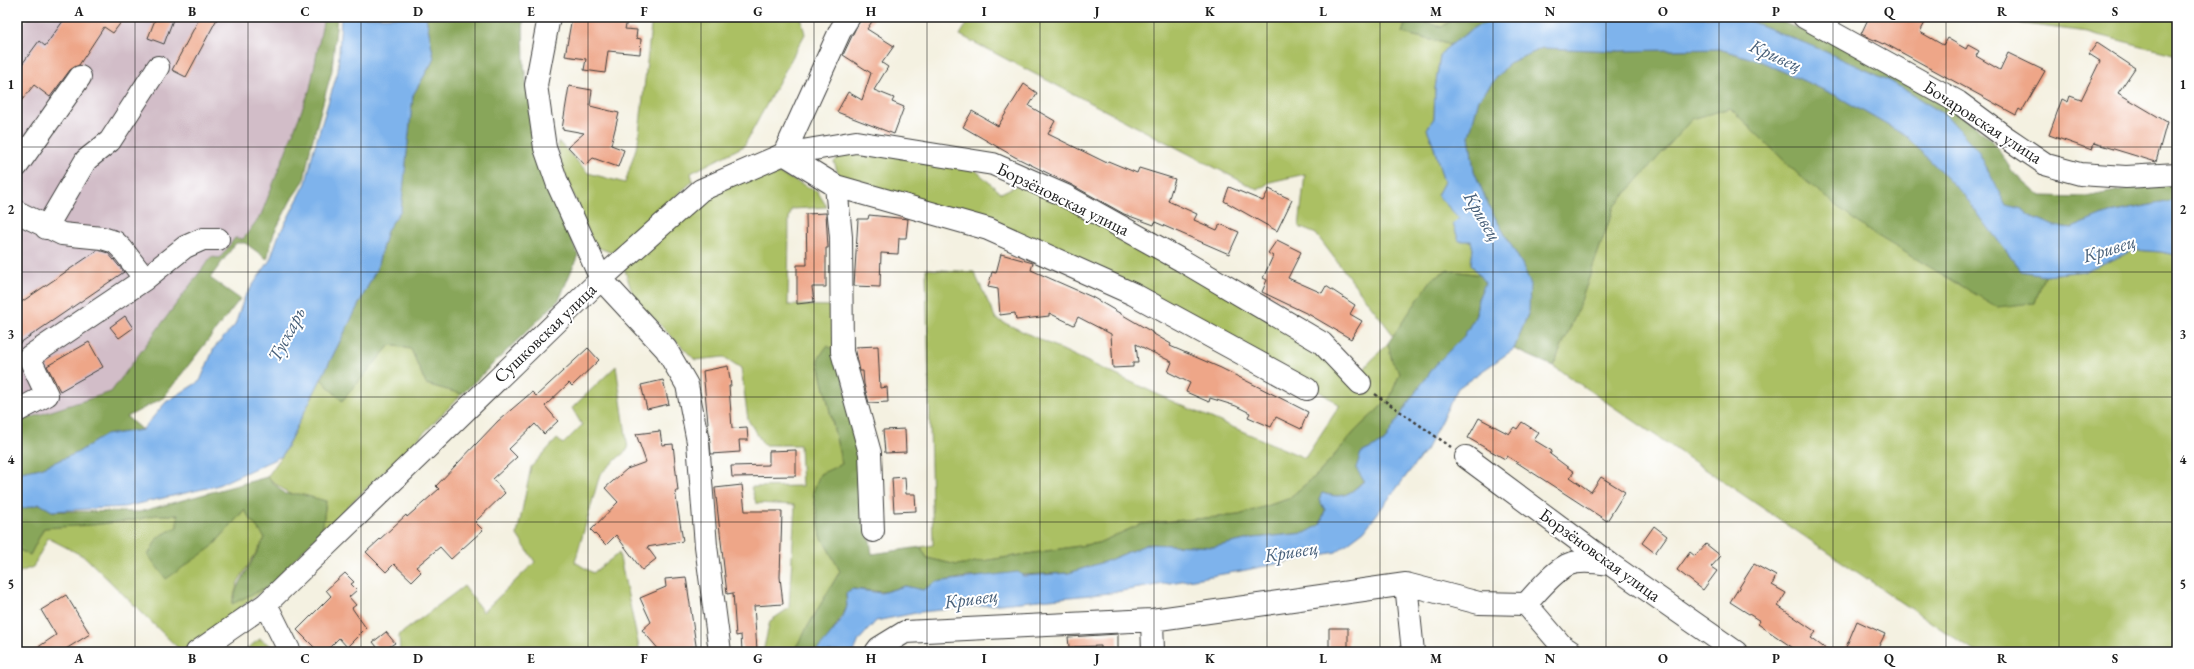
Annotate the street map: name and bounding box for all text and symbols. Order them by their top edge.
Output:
text: A [73,3,84,20]
text: B [188,3,196,20]
text: C [300,3,310,20]
text: D [413,3,423,20]
text: E [527,3,535,20]
text: F [640,3,648,20]
text: G [753,3,763,20]
text: H [866,3,877,20]
text: I [982,3,987,20]
text: J [1093,3,1100,20]
text: K [1205,3,1216,20]
text: L [1319,3,1327,20]
text: M [1430,3,1442,20]
text: N [1545,3,1556,20]
text: O [1658,3,1668,20]
text: P [1772,3,1780,20]
text: Q [1884,3,1896,20]
text: R [1997,3,2007,20]
text: S [2112,3,2118,20]
water label: Кривец [1745,33,1806,78]
street label: Бочаровская улица [1920,75,2048,169]
text: 1 [8,76,15,93]
text: 1 [2180,76,2187,93]
street label: Борзёновская улица [993,157,1134,241]
water label: Кривец [1457,186,1507,246]
text: 2 [8,201,15,218]
text: 2 [2180,201,2187,218]
water label: Кривец [2079,229,2139,269]
street label: Сушковская улица [488,277,601,388]
water label: Тускарь [262,302,311,366]
text: 3 [8,326,15,343]
text: 3 [2180,326,2187,343]
text: 4 [8,451,15,468]
text: 4 [2180,451,2187,468]
street label: Борзёновская улица [1535,503,1666,607]
water label: Кривец [1261,535,1320,568]
text: 5 [8,576,14,593]
text: 5 [2180,576,2186,593]
water label: Кривец [941,582,1000,615]
text: A [73,650,84,667]
text: B [188,650,196,667]
text: C [300,650,310,667]
text: D [413,650,423,667]
text: E [527,650,535,667]
text: F [640,650,648,667]
text: G [753,650,763,667]
text: H [866,650,877,667]
text: I [982,650,987,667]
text: J [1093,650,1100,667]
text: K [1205,650,1216,667]
text: L [1319,650,1327,667]
text: M [1430,650,1442,667]
text: N [1545,650,1556,667]
text: O [1658,650,1668,667]
text: P [1772,650,1780,667]
text: Q [1884,650,1896,667]
text: R [1997,650,2007,667]
text: S [2112,650,2118,667]

